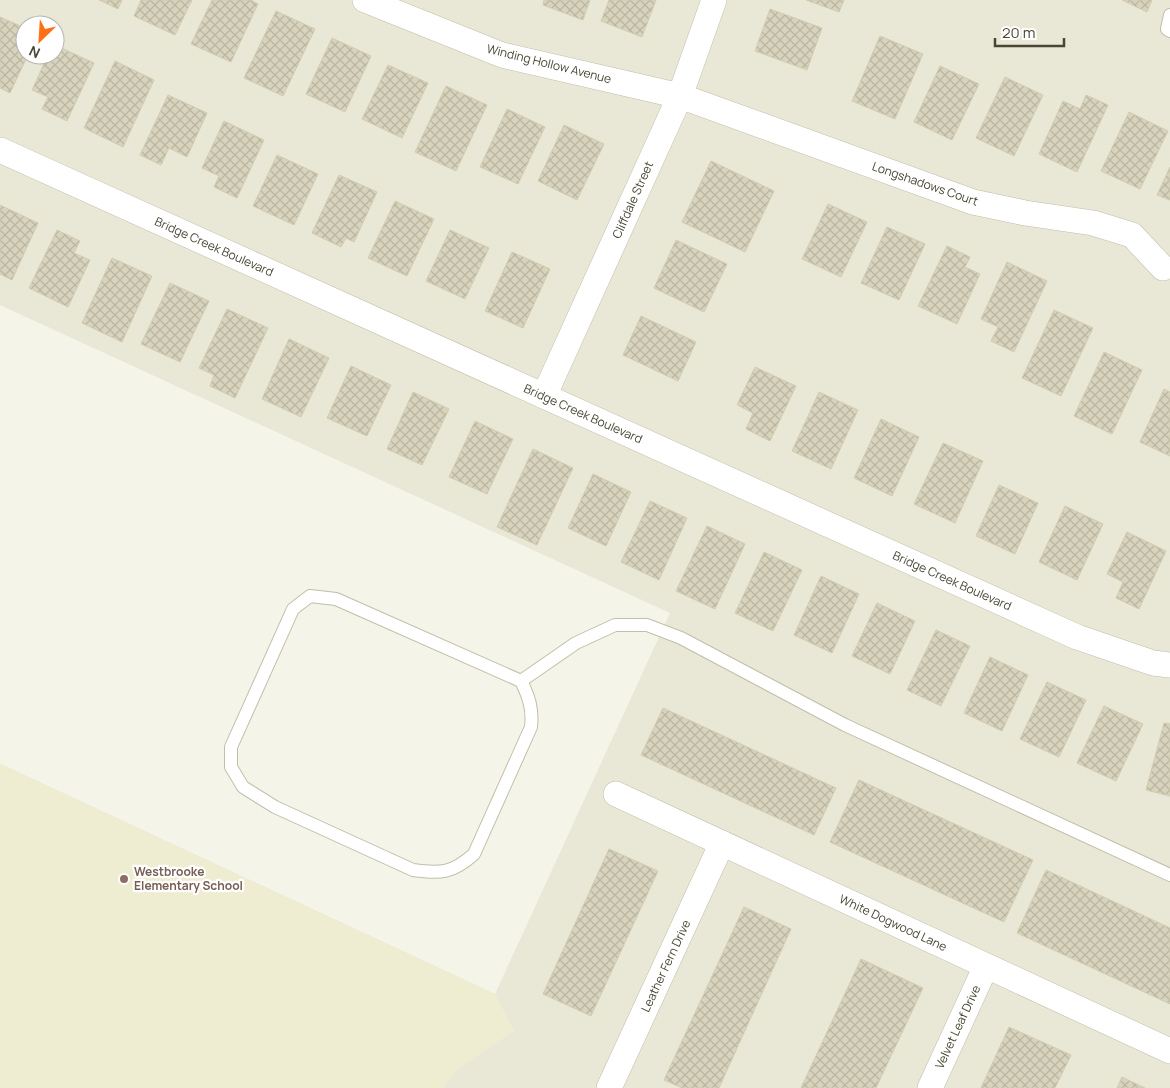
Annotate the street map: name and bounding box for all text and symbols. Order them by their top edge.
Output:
north arrow [15,15,65,65]
scale bar [995,15,1064,47]
text: 20 m [1002,22,1035,43]
street label: Winding Hollow Avenue [485,40,613,87]
text: N [26,41,43,63]
street label: Longshadows Court [870,157,981,210]
street label: Cliffdale Street [608,158,657,241]
street label: Bridge Creek Boulevard [152,213,276,280]
street label: Bridge Creek Boulevard [521,380,645,447]
street label: Bridge Creek Boulevard [890,547,1014,614]
place label: Westbrooke Elementary School [134,863,243,894]
marker: Westbrooke Elementary School [118,873,130,885]
street label: White Dogwood Lane [837,890,950,955]
street label: Leather Fern Drive [637,917,694,1015]
street label: Velvet Leaf Drive [931,982,984,1072]

